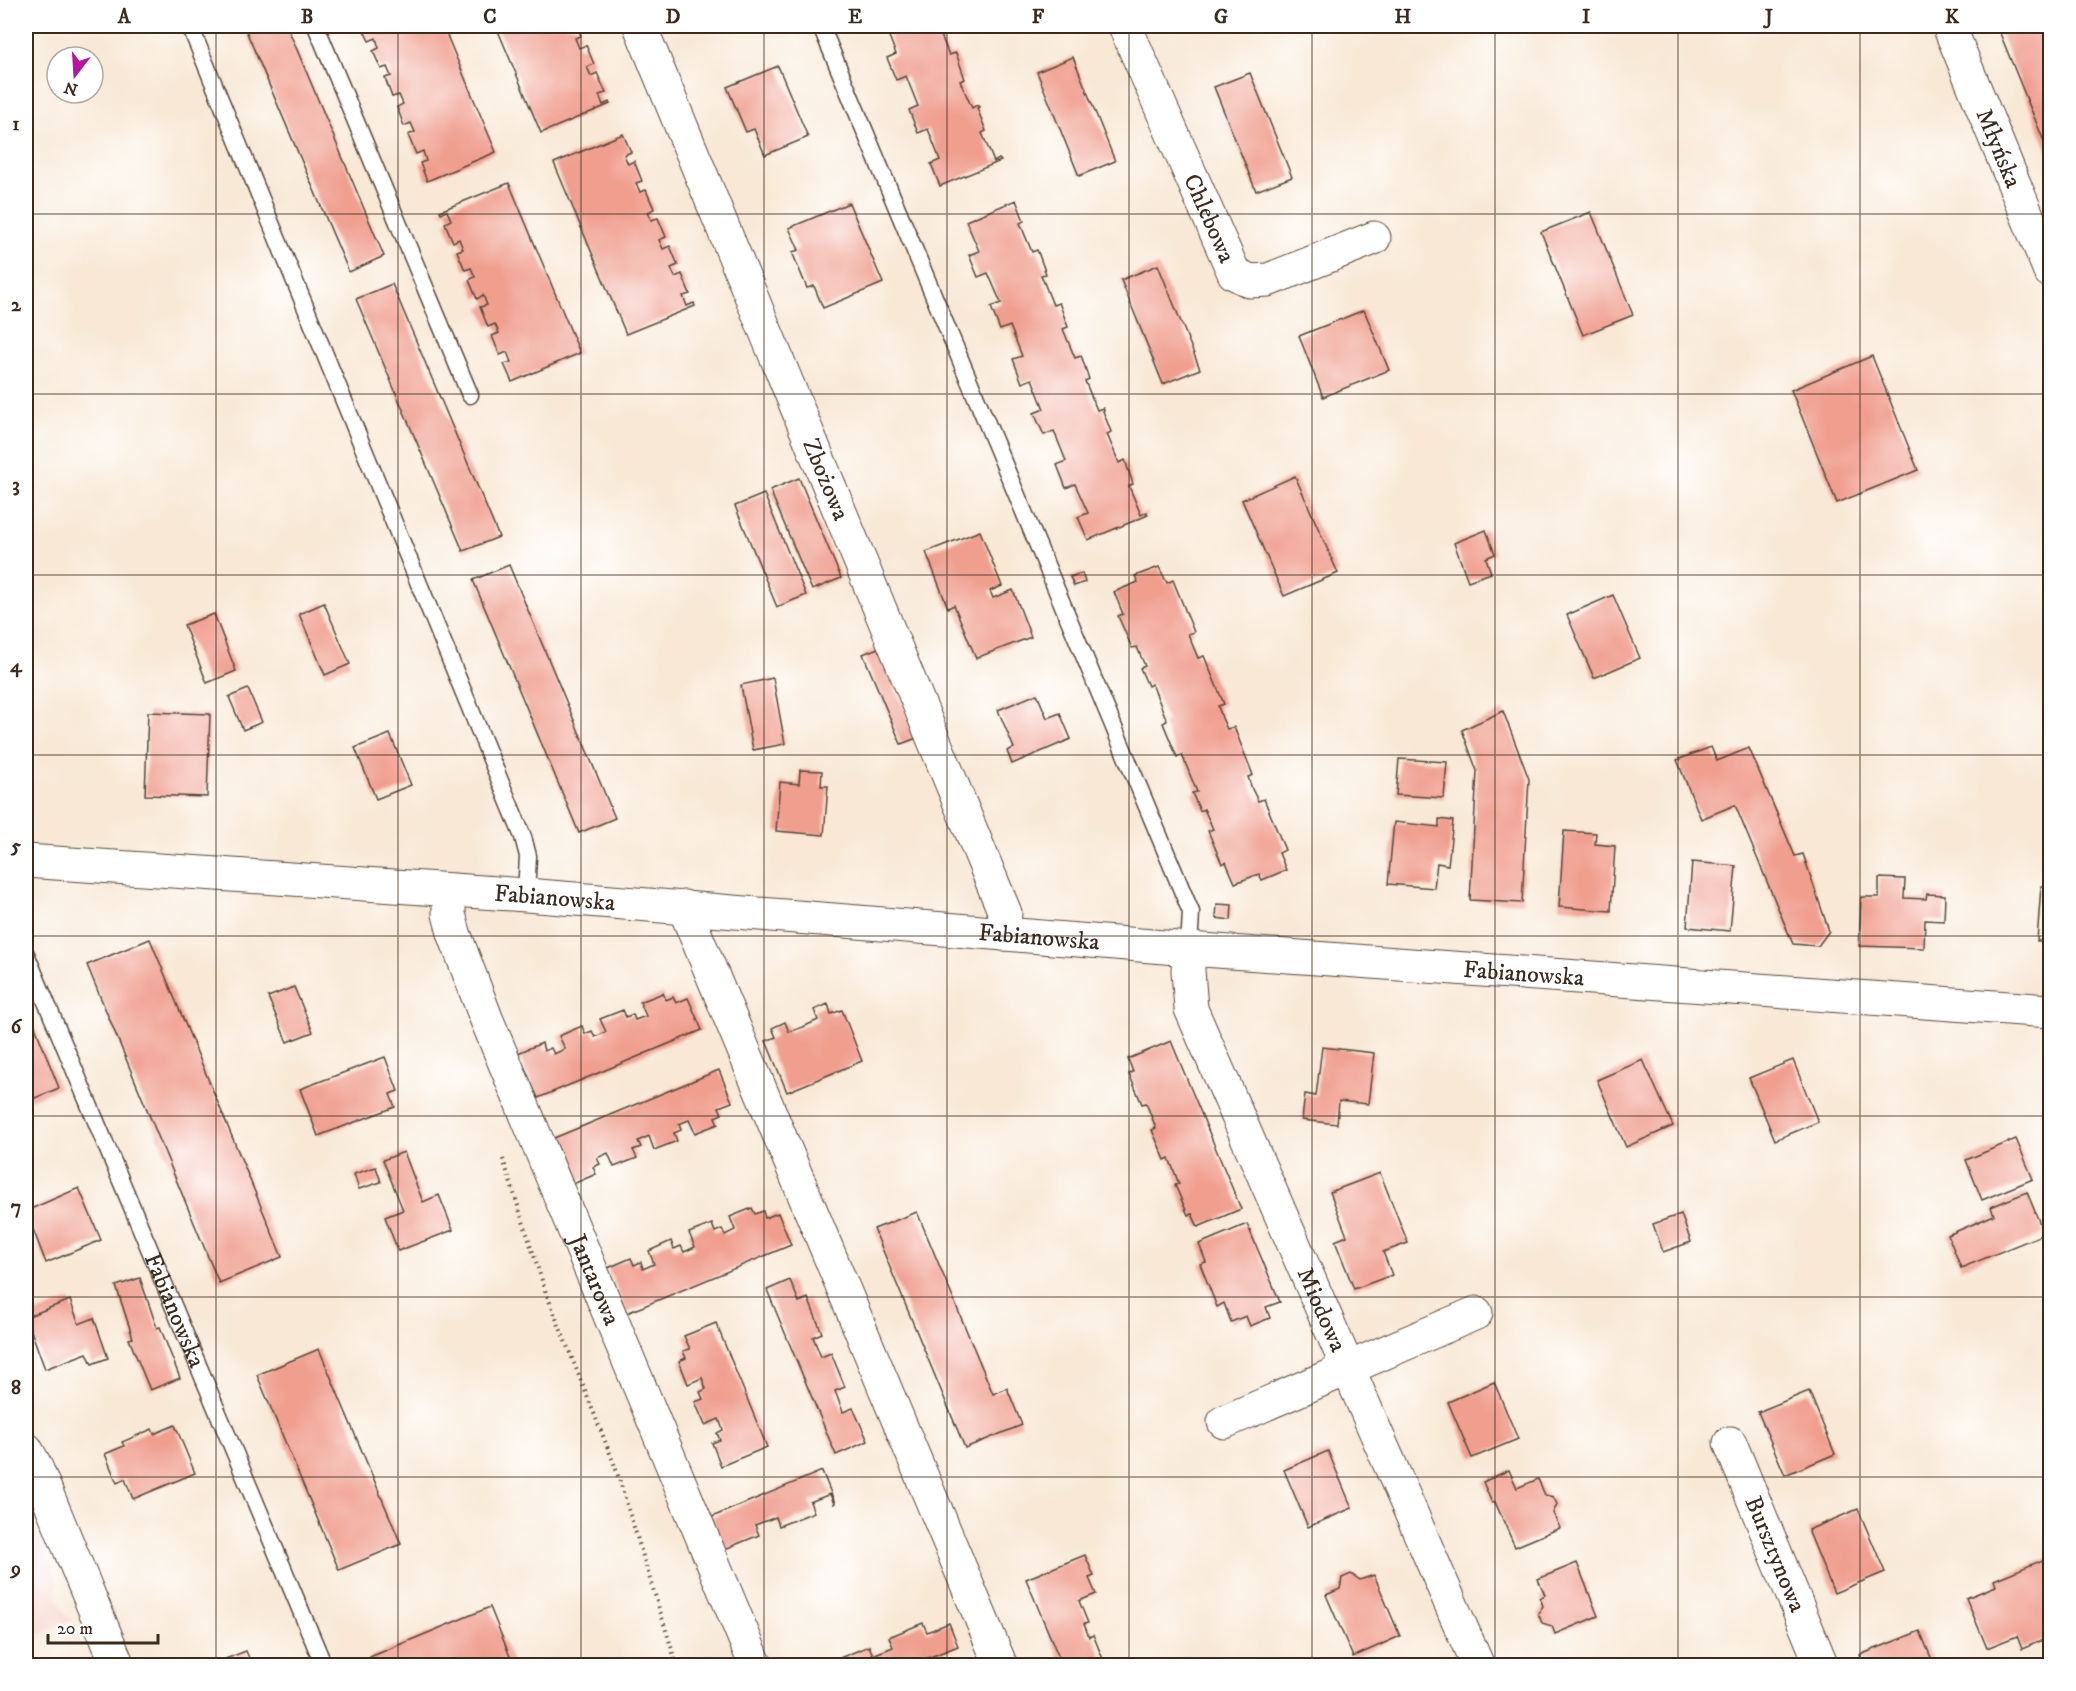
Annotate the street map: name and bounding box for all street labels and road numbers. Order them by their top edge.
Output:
street label: Młyńska [1969,104,2028,193]
street label: Chlebowa [1176,169,1242,268]
street label: Zbożowa [795,434,856,526]
street label: Fabianowska [493,879,617,918]
street label: Fabianowska [977,918,1102,958]
street label: Fabianowska [1462,955,1586,993]
street label: Jantarowa [561,1228,627,1331]
street label: Fabianowska [137,1249,212,1373]
street label: Miodowa [1290,1263,1353,1357]
street label: Bursztynowa [1738,1492,1812,1618]

